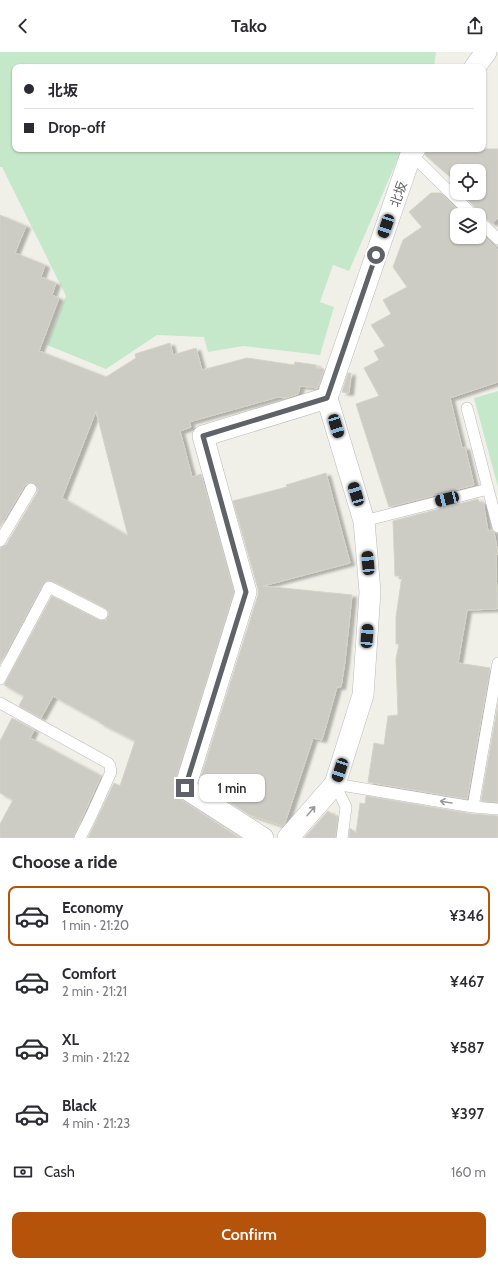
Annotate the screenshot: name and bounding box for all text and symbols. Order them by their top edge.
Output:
icon: back [12,15,34,37]
text: Tako [231,15,267,37]
icon: share [464,15,486,37]
text: 北坂 [48,82,78,100]
text: Drop-off [48,119,106,137]
map controls [450,164,486,244]
button: locate [450,164,486,200]
street label: 北坂 [386,179,410,209]
button: layers [450,208,486,244]
car [376,213,396,239]
route start [367,246,385,264]
car [327,413,345,439]
car [347,481,365,507]
car [434,490,460,508]
car [361,551,375,575]
car [360,624,374,648]
car [331,757,349,783]
callout: 1 min [199,774,265,802]
route end [176,779,194,797]
text: 1 min [217,780,247,796]
one-way arrow [439,798,452,806]
one-way arrow [307,806,316,816]
text: Choose a ride [12,851,117,873]
icon: car [14,898,50,934]
text: Economy [62,899,123,917]
text: ¥346 [450,907,484,925]
text: 1 min · 21:20 [62,917,129,933]
icon: car [14,964,50,1000]
text: Comfort [62,965,116,983]
text: ¥467 [450,973,484,991]
text: 2 min · 21:21 [62,983,127,999]
icon: car [14,1030,50,1066]
text: XL [62,1031,79,1049]
text: ¥587 [450,1039,484,1057]
text: 3 min · 21:22 [62,1049,130,1065]
icon: car [14,1096,50,1132]
text: Black [62,1097,97,1115]
text: ¥397 [451,1105,484,1123]
text: 4 min · 21:23 [62,1115,130,1131]
icon: cash [12,1161,34,1183]
text: Cash [44,1163,75,1181]
text: 160 m [451,1164,486,1180]
button: Confirm [12,1212,486,1258]

